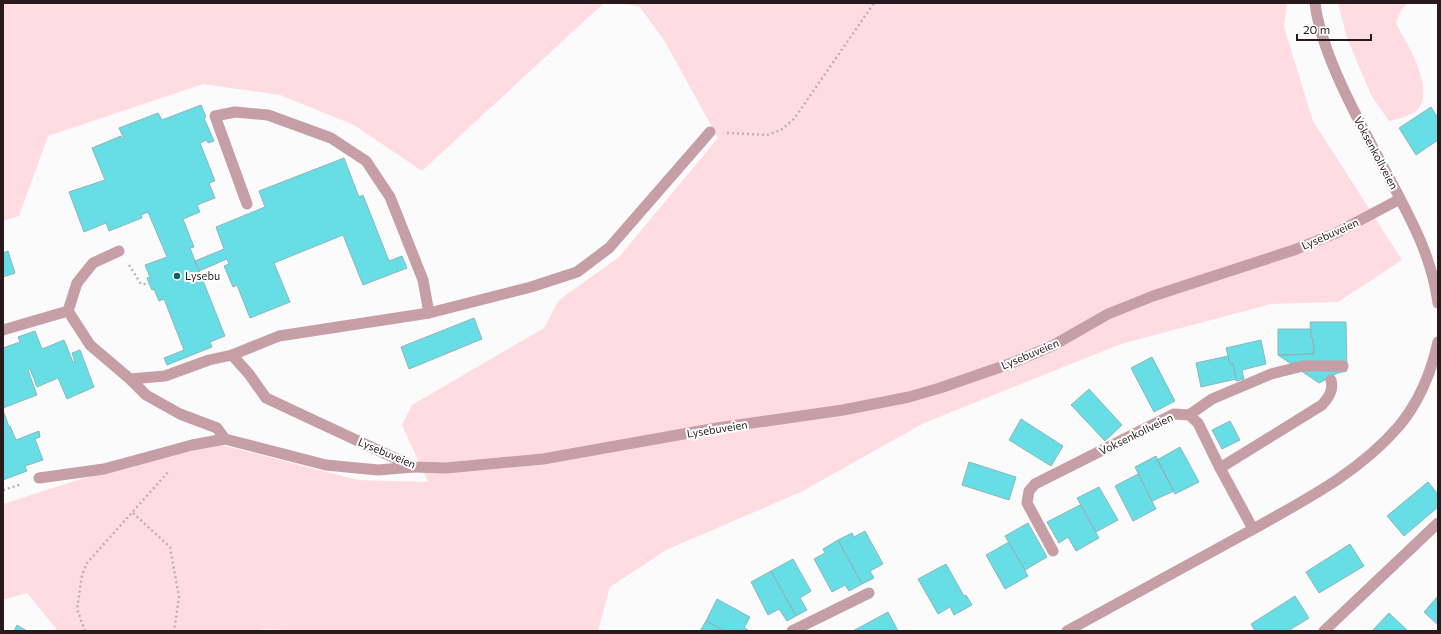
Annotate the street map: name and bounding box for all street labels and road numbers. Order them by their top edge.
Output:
street label: Voksenkollveien [1352,114,1401,191]
street label: Lysebuveien [1299,215,1360,252]
street label: Lysebuveien [999,336,1061,371]
street label: Voksenkollveien [1097,410,1175,457]
street label: Lysebuveien [686,417,748,440]
street label: Lysebuveien [356,435,418,470]

